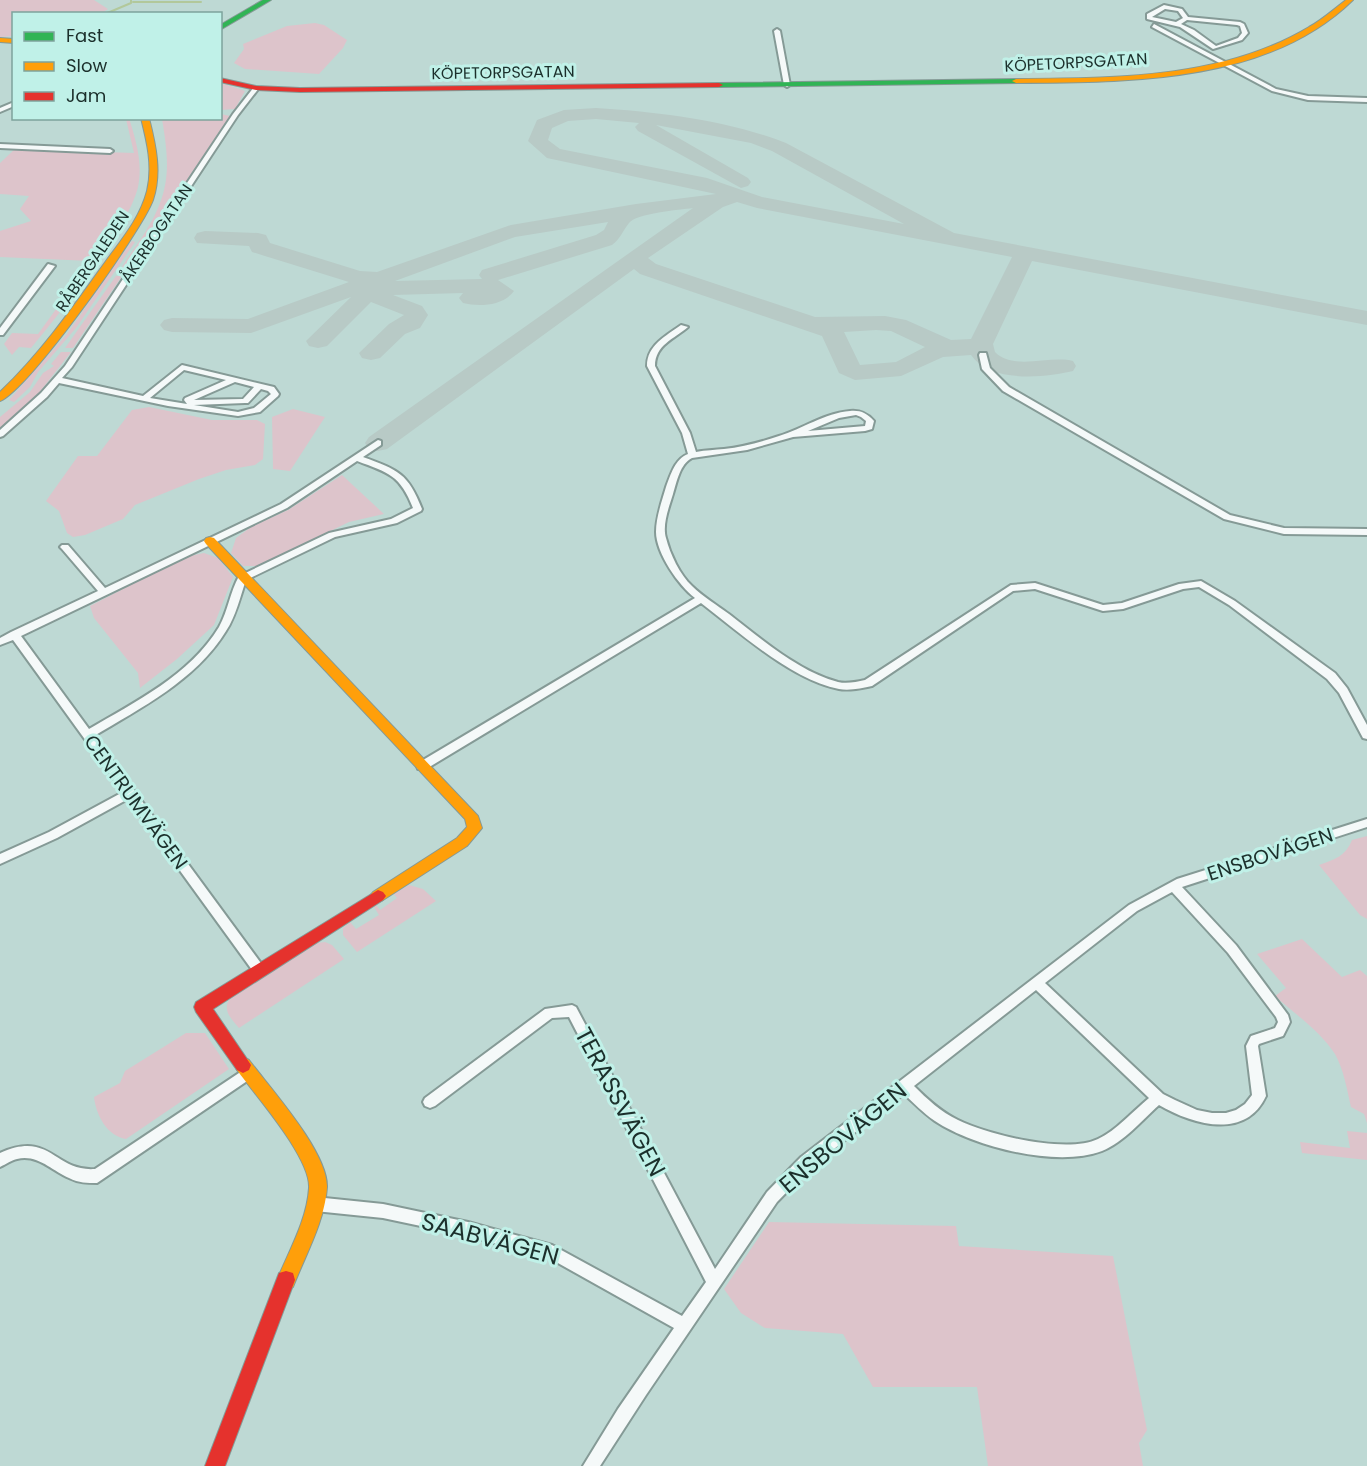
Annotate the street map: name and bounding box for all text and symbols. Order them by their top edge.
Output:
legend [12,12,222,120]
text: Fast [66,23,103,48]
street label: KÖPETORPSGATAN [1004,47,1148,78]
text: Slow [66,53,108,78]
street label: KÖPETORPSGATAN [431,60,575,85]
text: Jam [66,83,106,108]
street label: ÅKERBOGATAN [115,179,198,287]
street label: RÅBERGALEDEN [50,206,135,316]
street label: CENTRUMVÄGEN [78,729,194,875]
street label: ENSBOVÄGEN [1203,820,1337,888]
street label: TERASSVÄGEN [567,1021,674,1182]
street label: ENSBOVÄGEN [772,1074,913,1201]
street label: SAABVÄGEN [418,1204,563,1273]

